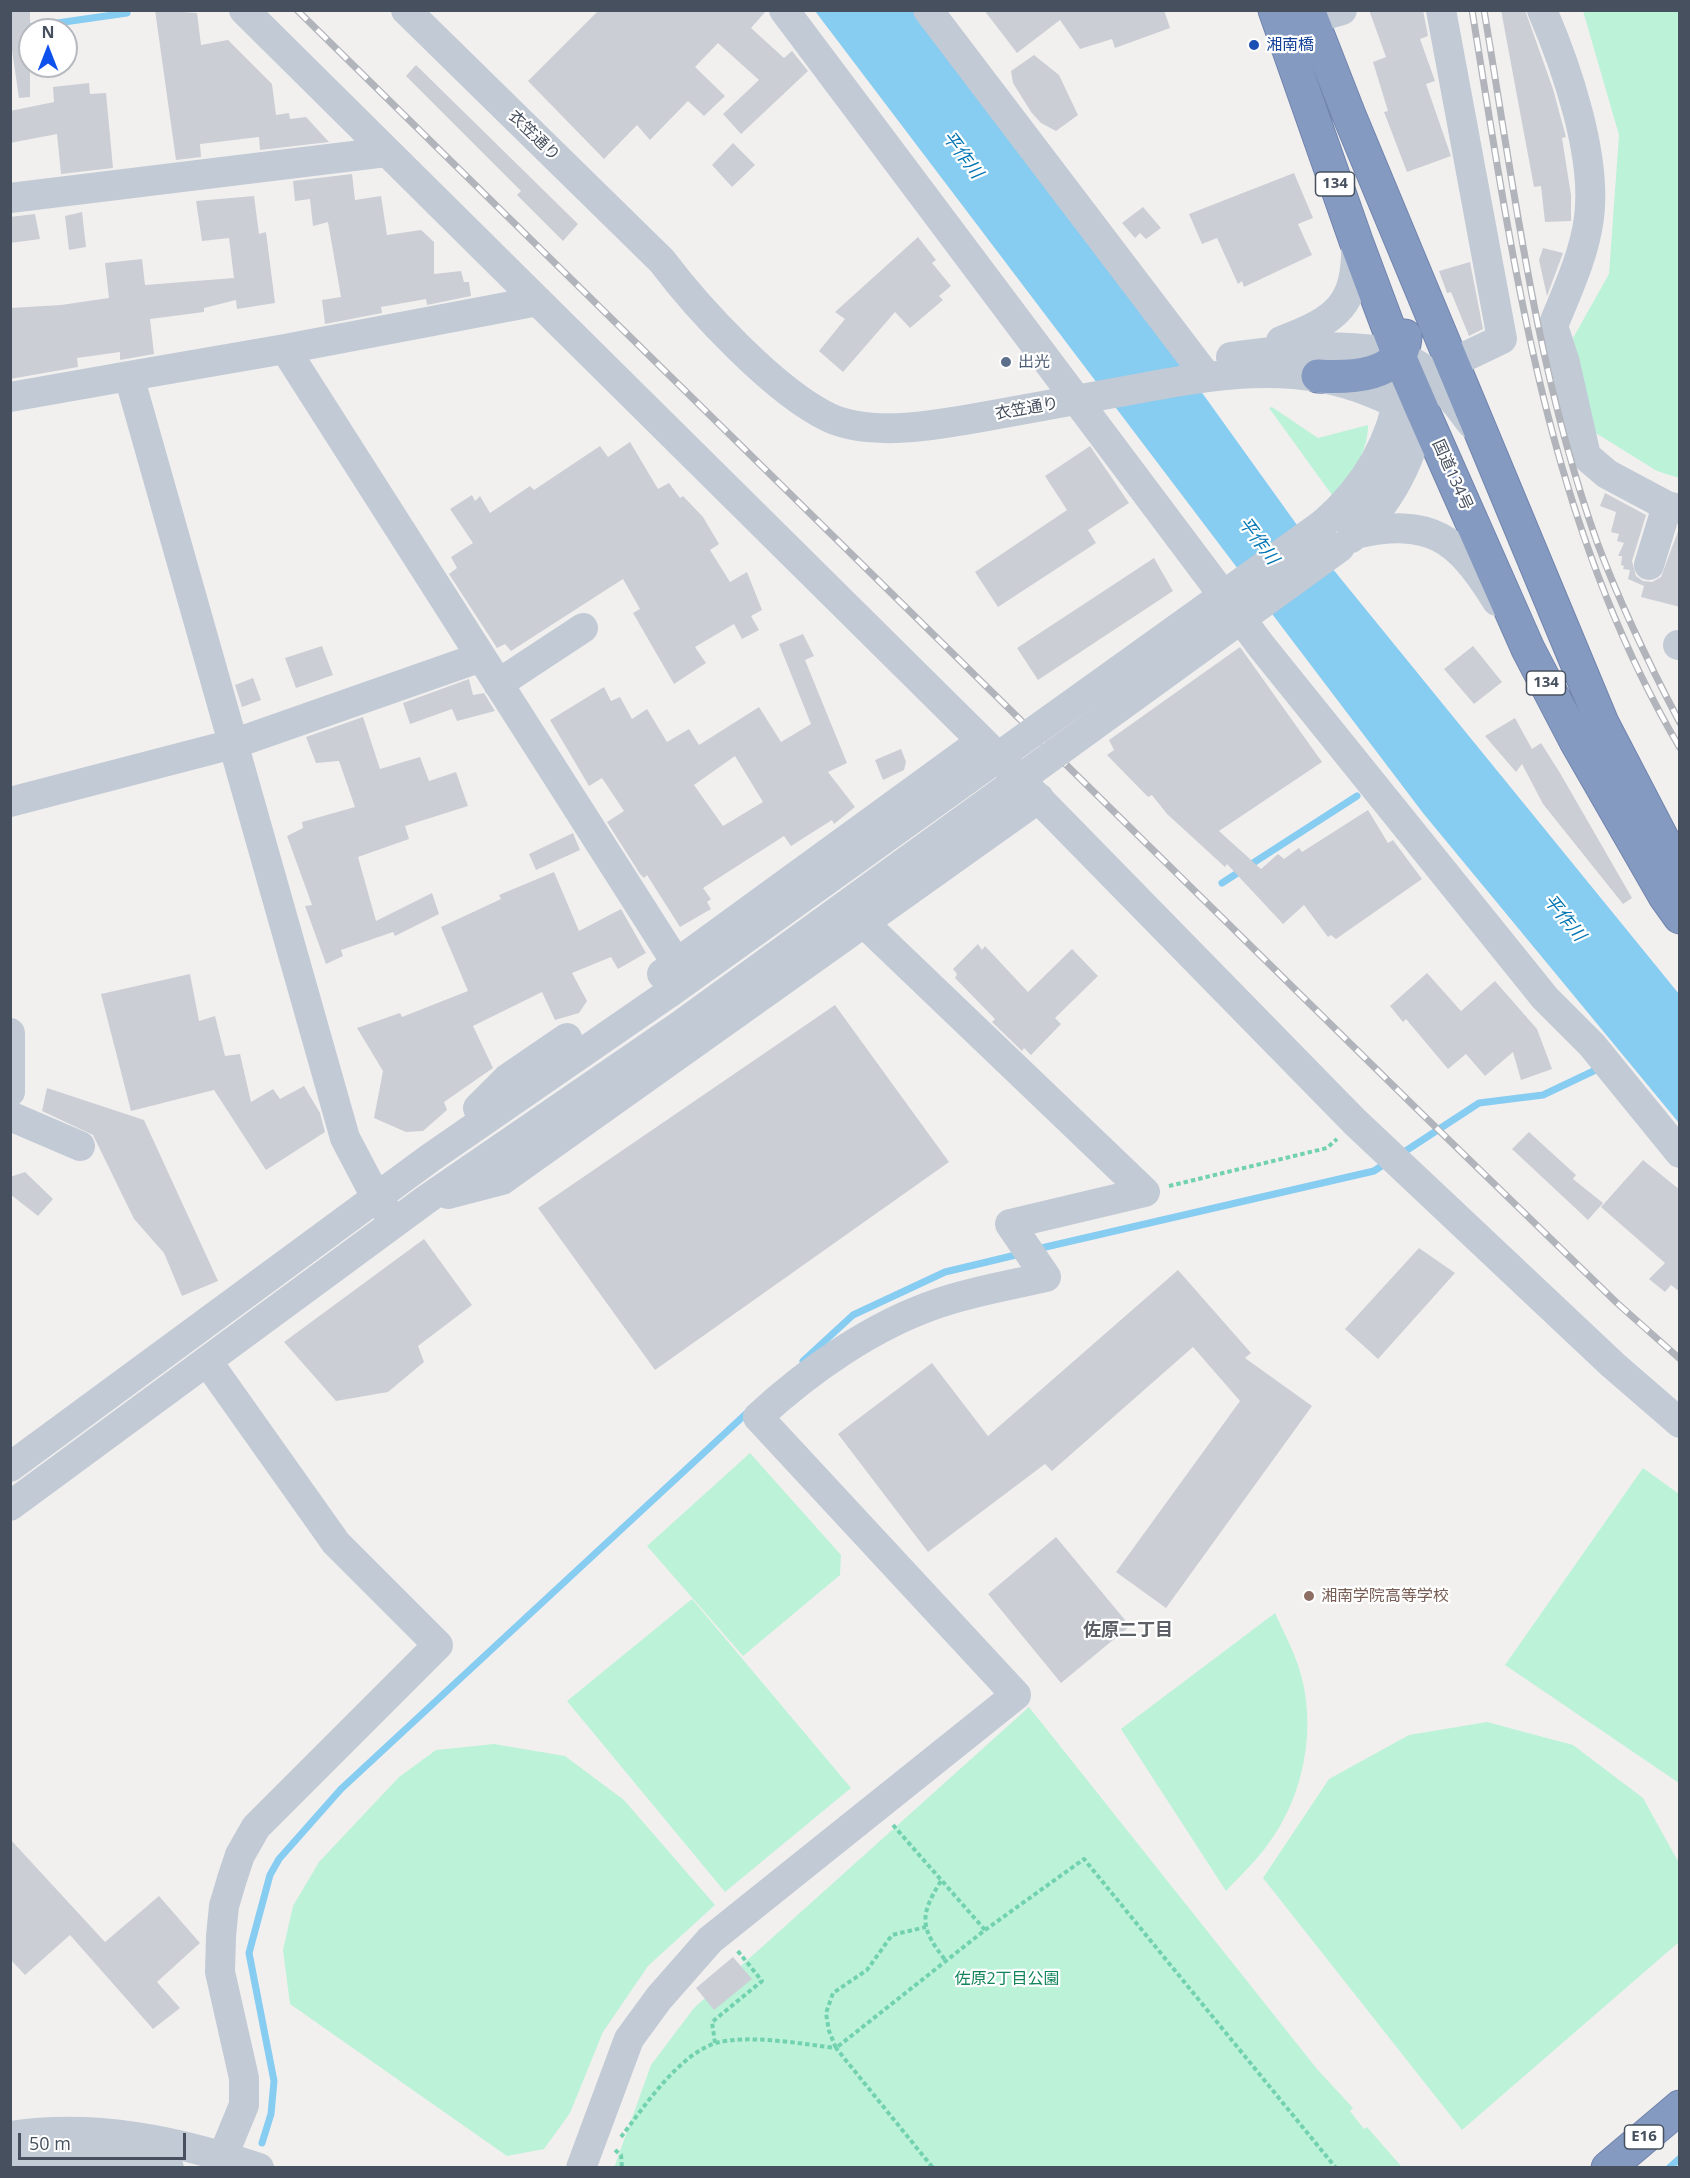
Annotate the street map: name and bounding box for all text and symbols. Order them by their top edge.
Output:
north arrow [18,18,78,78]
text: N [41,21,55,43]
place label: 湘南橋 [1266,35,1314,55]
marker: 湘南橋 [1247,38,1261,52]
street label: 衣笠通り [504,107,564,165]
water label: 平作川 [937,127,987,183]
road number: 134 [1316,172,1354,196]
place label: 出光 [1018,352,1050,372]
marker: 出光 [999,355,1013,369]
street label: 衣笠通り [994,394,1060,424]
street label: 国道134号 [1428,437,1476,513]
water label: 平作川 [1233,513,1283,569]
road number: 134 [1526,671,1566,695]
water label: 平作川 [1539,890,1589,946]
place label: 湘南学院高等学校 [1321,1586,1449,1606]
marker: 湘南学院高等学校 [1302,1589,1316,1603]
district label: 佐原二丁目 [1083,1620,1173,1642]
park label: 佐原2丁目公園 [954,1969,1060,1989]
scale bar [21,2121,189,2159]
road number: E16 [1624,2125,1664,2149]
text: 50 m [29,2131,71,2155]

